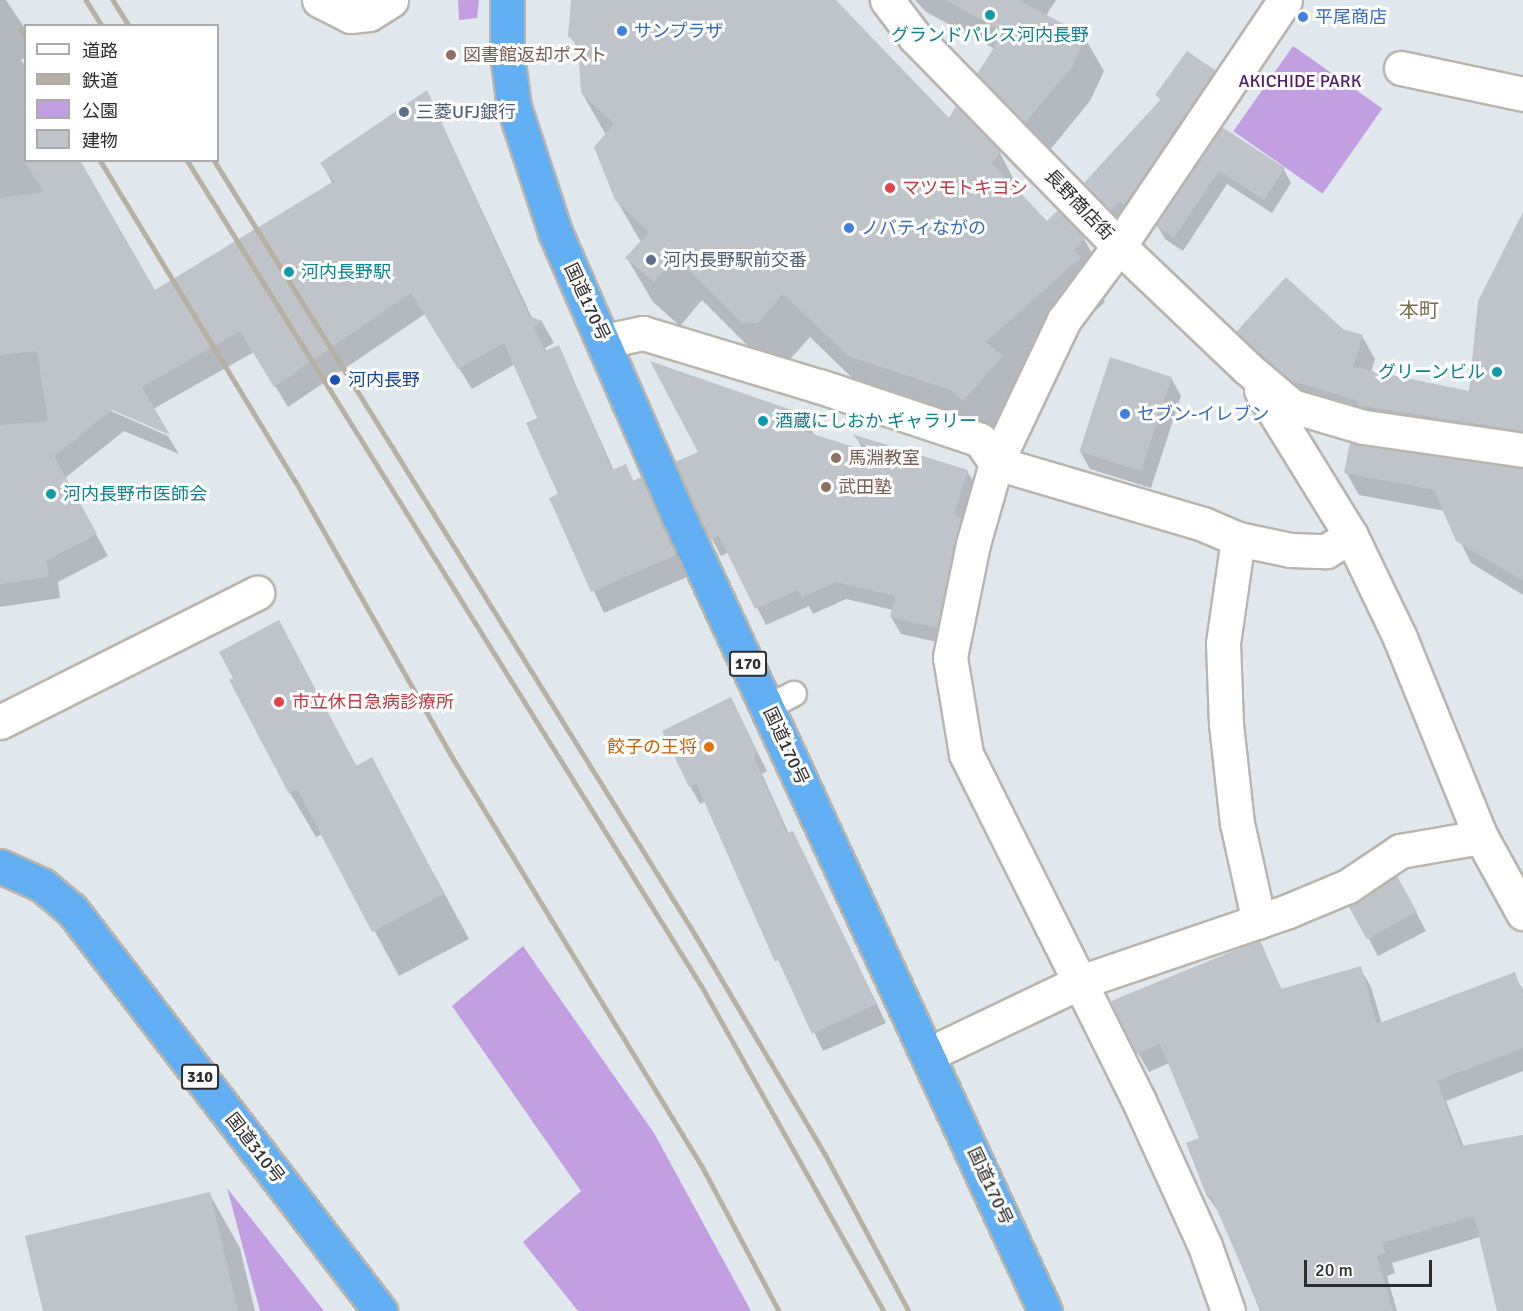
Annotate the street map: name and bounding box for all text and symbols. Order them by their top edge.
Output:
place label: 平尾商店 [1315,6,1387,28]
marker: グランドパレス河内長野 [983,8,997,22]
marker: 平尾商店 [1296,10,1310,24]
place label: サンプラザ [634,20,724,42]
legend [24,24,219,162]
marker: サンプラザ [615,24,629,38]
place label: グランドパレス河内長野 [891,24,1089,46]
text: 道路 [82,40,118,62]
place label: 図書館返却ポスト [463,44,607,66]
marker: 図書館返却ポスト [444,48,458,62]
text: 鉄道 [82,70,118,92]
park label: AKICHIDE PARK [1239,70,1361,92]
text: 公園 [82,100,118,122]
place label: 三菱UFJ銀行 [416,101,516,123]
marker: 三菱UFJ銀行 [397,105,411,119]
text: 建物 [82,130,118,152]
street label: 長野商店街 [1040,165,1118,245]
place label: マツモトキヨシ [902,177,1028,199]
marker: マツモトキヨシ [883,181,897,195]
place label: ノバティながの [861,217,987,239]
marker: ノバティながの [842,221,856,235]
place label: 河内長野駅前交番 [663,249,807,271]
marker: 河内長野駅前交番 [644,253,658,267]
street label: 国道170号 [560,260,614,344]
place label: 河内長野駅 [301,261,391,283]
marker: 河内長野駅 [282,265,296,279]
district label: 本町 [1399,298,1439,322]
place label: グリーンビル [1377,361,1485,383]
marker: グリーンビル [1490,365,1504,379]
place label: 河内長野 [348,369,420,391]
marker: 河内長野 [326,371,344,389]
place label: セブン-イレブン [1137,403,1269,425]
marker: セブン-イレブン [1118,407,1132,421]
place label: 酒蔵にしおか ギャラリー [775,410,977,432]
marker: 酒蔵にしおか ギャラリー [756,414,770,428]
place label: 馬淵教室 [848,447,920,469]
marker: 馬淵教室 [829,451,843,465]
place label: 武田塾 [838,476,892,498]
marker: 武田塾 [819,480,833,494]
place label: 河内長野市医師会 [63,483,207,505]
marker: 河内長野市医師会 [44,487,58,501]
road number: 170 [728,651,768,677]
place label: 市立休日急病診療所 [292,691,454,713]
marker: 市立休日急病診療所 [270,693,288,711]
street label: 国道170号 [759,704,813,788]
place label: 餃子の王将 [607,736,697,758]
marker: 餃子の王将 [702,740,716,754]
road number: 310 [180,1064,220,1090]
street label: 国道310号 [221,1109,289,1187]
street label: 国道170号 [963,1144,1017,1228]
scale bar [1307,1248,1434,1286]
text: 20 m [1315,1259,1353,1281]

